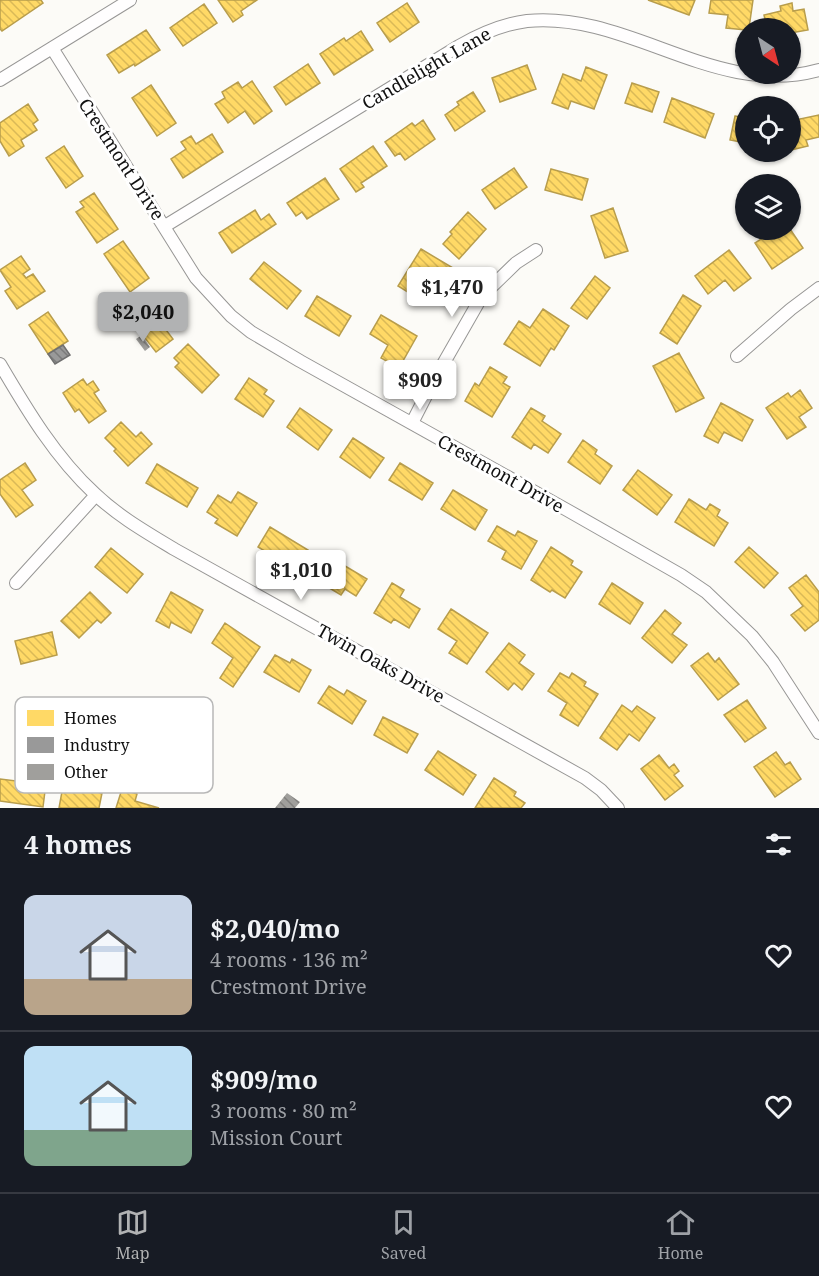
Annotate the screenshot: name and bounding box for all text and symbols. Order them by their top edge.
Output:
north arrow [735,18,801,84]
map controls [735,18,801,240]
street label: Candlelight Lane [357,21,495,115]
street label: Crestmont Drive [74,93,170,225]
button: locate [735,96,801,162]
button: layers [735,174,801,240]
pin: $1,470 [403,267,501,318]
text: $1,470 [421,273,483,300]
pin: $2,040 [94,292,192,343]
text: $2,040 [112,298,174,325]
pin: $909 [384,360,456,411]
text: $909 [397,366,443,393]
street label: Crestmont Drive [434,428,568,518]
pin: $1,010 [252,550,350,601]
text: $1,010 [270,556,332,583]
street label: Twin Oaks Drive [313,618,449,708]
legend [15,697,213,793]
text: Homes [64,707,117,729]
text: Industry [64,734,131,756]
text: Other [64,761,108,783]
text: 4 homes [24,826,132,862]
icon: filters [762,828,795,861]
text: $2,040/mo [210,910,340,946]
icon: home [72,919,144,991]
icon: heart [762,939,795,972]
text: 4 rooms · 136 m² [210,946,368,973]
text: Crestmont Drive [210,973,367,1000]
text: $909/mo [210,1061,318,1097]
icon: home [72,1070,144,1142]
icon: heart [762,1090,795,1123]
text: 3 rooms · 80 m² [210,1097,357,1124]
text: Mission Court [210,1124,342,1151]
tab: Map [116,1206,150,1264]
tab: Saved [381,1206,426,1264]
tab: Home [658,1206,703,1264]

